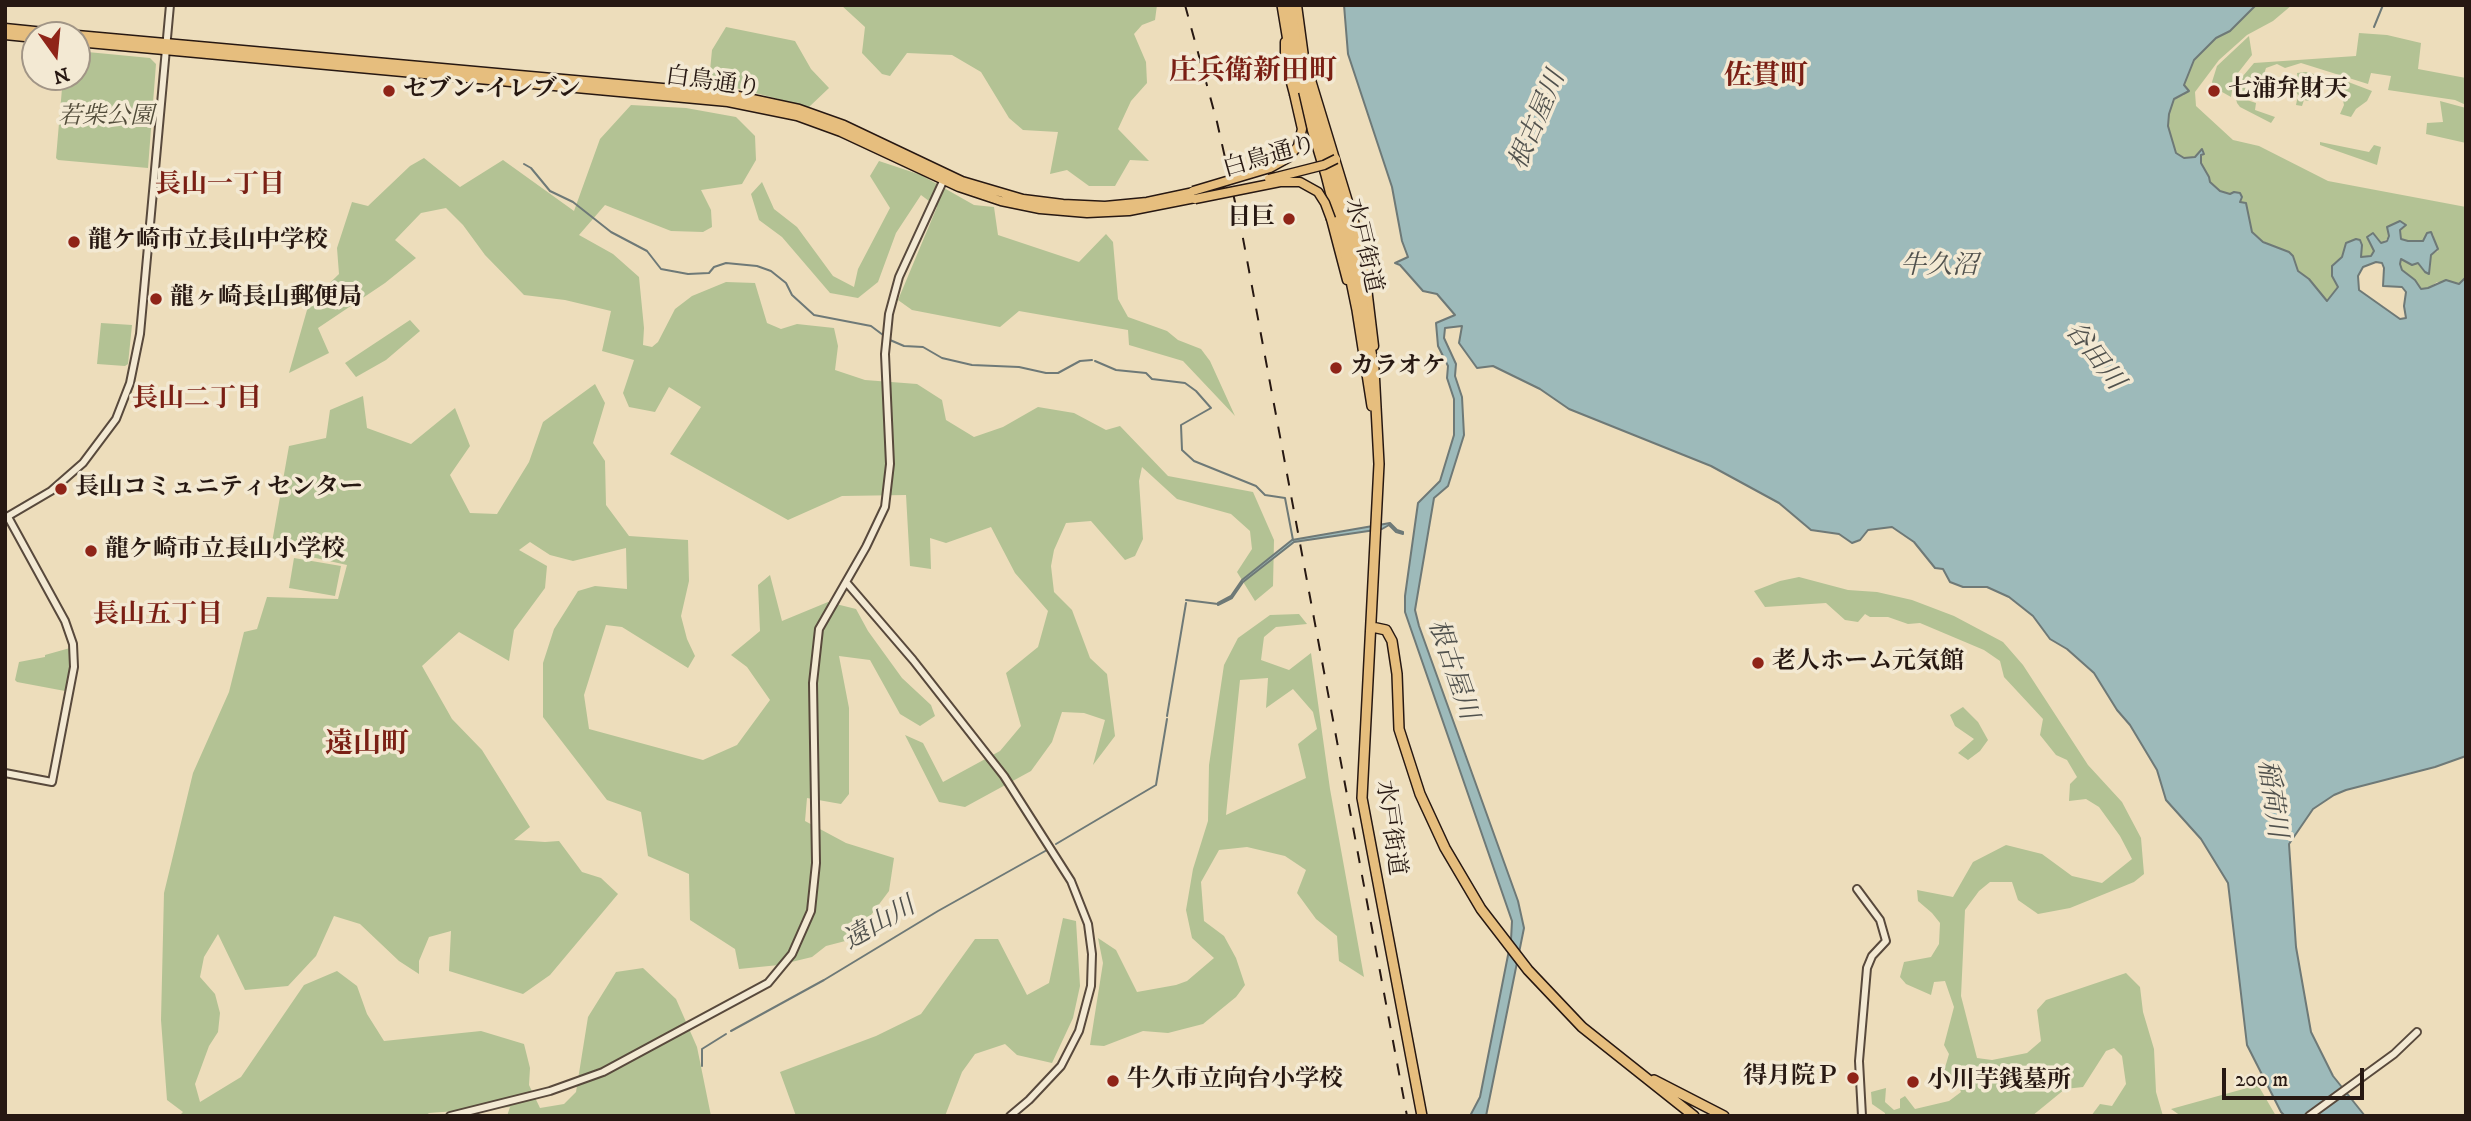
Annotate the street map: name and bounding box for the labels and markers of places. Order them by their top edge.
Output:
place label: セブン-イレブン [403,77,581,105]
place label: 七浦弁財天 [2228,77,2348,105]
marker: セブン-イレブン [381,83,397,99]
marker: 七浦弁財天 [2206,83,2222,99]
place label: 日巨 [1227,205,1275,233]
marker: 日巨 [1281,211,1297,227]
place label: 龍ケ崎市立長山中学校 [88,228,328,256]
marker: 龍ケ崎市立長山中学校 [66,234,82,250]
place label: 龍ヶ崎長山郵便局 [170,285,362,313]
marker: 龍ヶ崎長山郵便局 [148,291,164,307]
place label: カラオケ [1350,354,1446,382]
marker: カラオケ [1328,360,1344,376]
place label: 長山コミュニティセンター [75,475,363,503]
marker: 長山コミュニティセンター [53,481,69,497]
place label: 龍ケ崎市立長山小学校 [105,537,345,565]
marker: 龍ケ崎市立長山小学校 [83,543,99,559]
place label: 老人ホーム元気館 [1772,649,1964,677]
marker: 老人ホーム元気館 [1750,655,1766,671]
place label: 得月院Ｐ [1743,1064,1839,1092]
place label: 牛久市立向台小学校 [1127,1067,1343,1095]
place label: 小川芋銭墓所 [1927,1068,2071,1096]
marker: 得月院Ｐ [1845,1070,1861,1086]
marker: 牛久市立向台小学校 [1105,1073,1121,1089]
marker: 小川芋銭墓所 [1905,1074,1921,1090]

